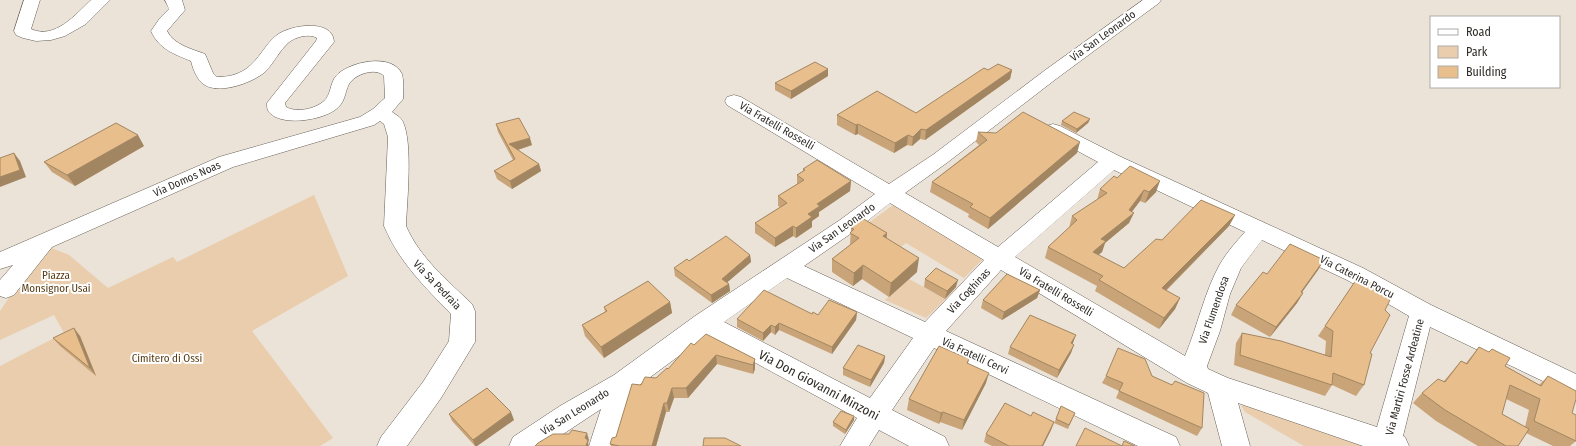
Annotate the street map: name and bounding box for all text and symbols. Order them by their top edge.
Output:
street label: Via San Leonardo [1068,8,1138,64]
legend [1430,16,1560,88]
text: Road [1466,25,1491,39]
text: Park [1466,45,1488,59]
text: Building [1466,65,1507,79]
street label: Via Fratelli Rosselli [737,99,817,153]
street label: Via Domos Noas [151,158,223,200]
street label: Via San Leonardo [806,200,878,256]
street label: Via Caterina Porcu [1318,253,1396,301]
street label: Via Sa Pedraia [410,258,464,312]
street label: Via Coghinas [945,265,993,316]
street label: Via Fratelli Rosselli [1016,265,1096,319]
park label: Piazza Monsignor Usai [21,269,91,295]
street label: Via Flumendosa [1196,274,1232,346]
street label: Via Martiri Fosse Ardeatine [1383,317,1427,437]
street label: Via Fratelli Cervi [940,335,1011,377]
street label: Via Don Giovanni Minzoni [756,347,882,423]
park label: Cimitero di Ossi [132,352,203,365]
street label: Via San Leonardo [539,386,612,438]

